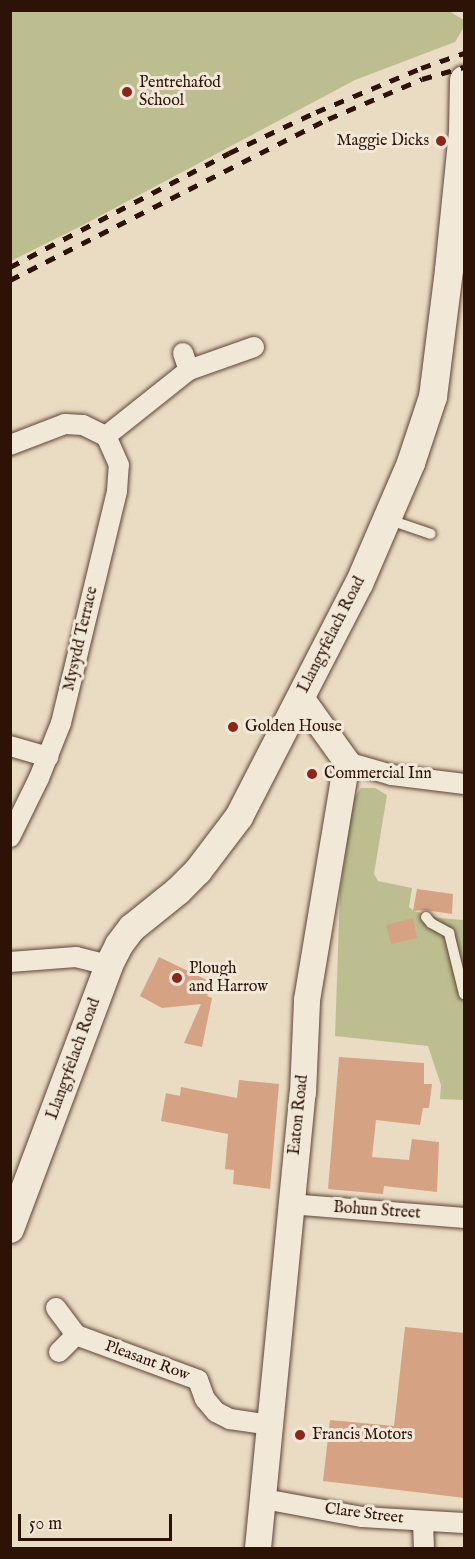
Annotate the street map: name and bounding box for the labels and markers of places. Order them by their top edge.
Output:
place label: Pentrehafod School [139,73,221,111]
marker: Pentrehafod School [120,85,134,99]
place label: Maggie Dicks [337,131,429,151]
marker: Maggie Dicks [434,134,448,148]
place label: Golden House [245,717,342,737]
marker: Golden House [226,720,240,734]
place label: Commercial Inn [324,764,432,784]
marker: Commercial Inn [305,767,319,781]
place label: Plough and Harrow [189,959,268,997]
marker: Plough and Harrow [170,971,184,985]
place label: Francis Motors [312,1425,413,1445]
marker: Francis Motors [293,1428,307,1442]

